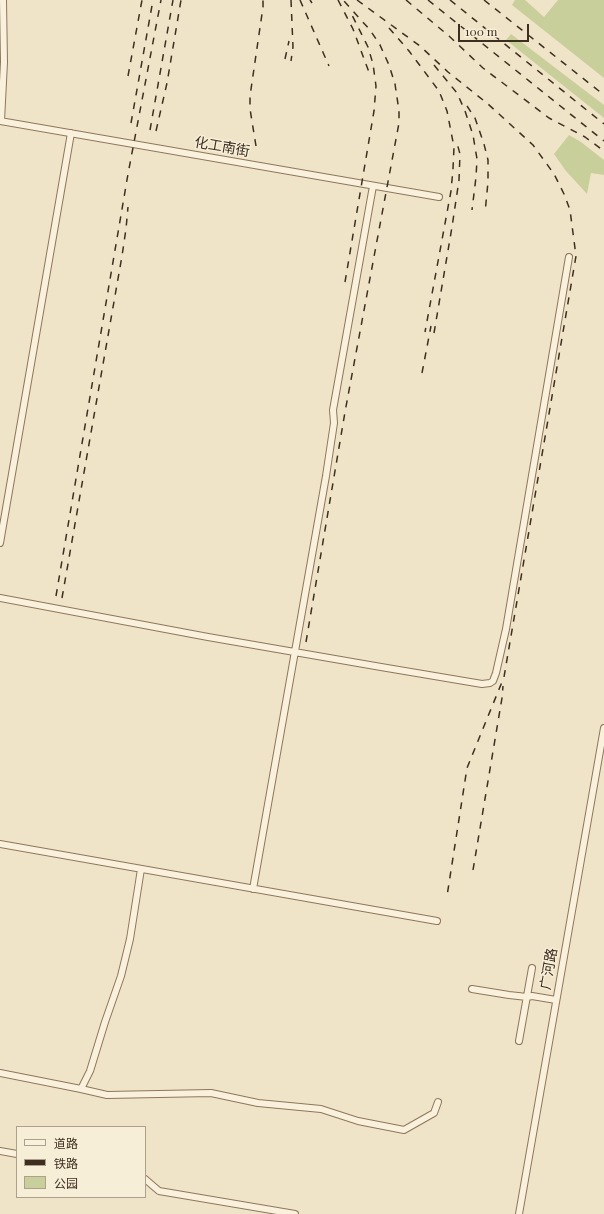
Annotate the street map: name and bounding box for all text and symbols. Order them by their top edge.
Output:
scale bar [460,16,531,42]
text: 100 m [465,23,497,39]
street label: 化工南街 [193,134,251,160]
street label: 广河路 [537,947,561,991]
legend [16,1126,146,1198]
text: 道路 [54,1135,78,1151]
text: 铁路 [54,1155,78,1171]
text: 公园 [54,1175,78,1191]

